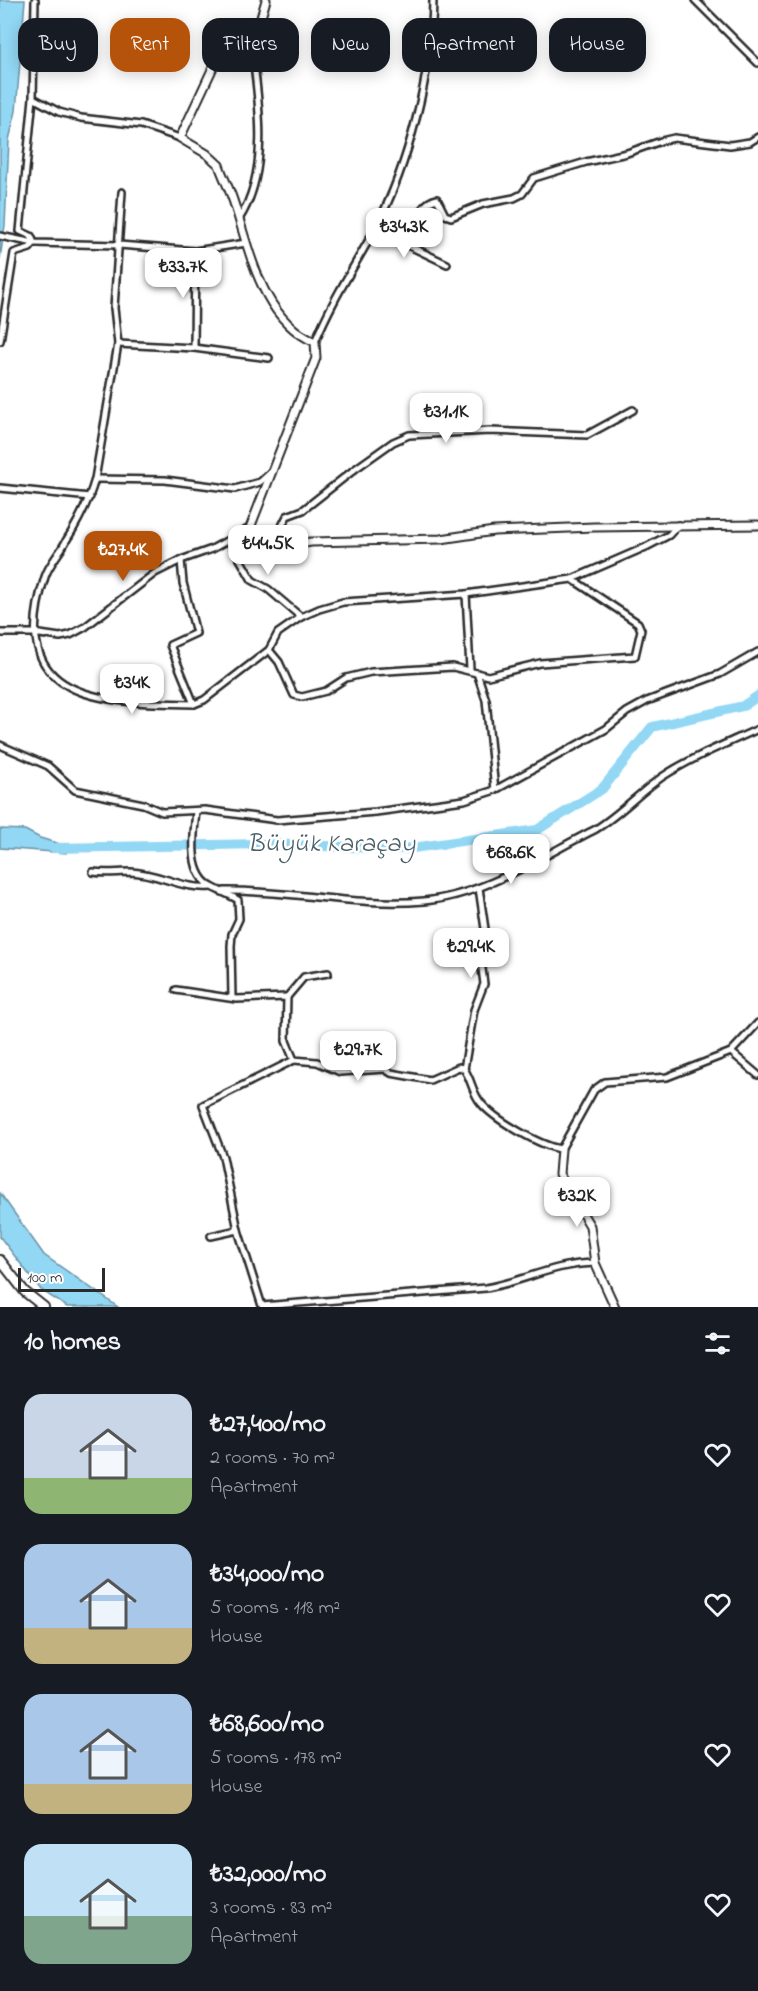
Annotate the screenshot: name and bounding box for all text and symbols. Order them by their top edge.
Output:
chip: Buy [18,18,98,72]
chip: Rent [110,18,190,72]
chip: Filters [202,18,299,72]
chip: New [311,18,390,72]
chip: Apartment [402,18,537,72]
chip: House [549,18,646,72]
pin: ₺34.3K [355,208,453,259]
text: ₺34.3K [380,213,428,242]
pin: ₺33.7K [134,248,232,299]
text: ₺33.7K [159,253,207,282]
pin: ₺31.1K [397,393,495,444]
text: ₺31.1K [424,398,468,427]
pin: ₺44.5K [219,525,317,576]
text: ₺44.5K [242,530,294,559]
pin: ₺27.4K [74,531,172,582]
text: ₺27.4K [98,536,148,565]
pin: ₺34K [96,664,168,715]
text: ₺34K [114,669,150,698]
water label: Büyük Karaçay [247,826,416,864]
pin: ₺68.6K [462,834,560,885]
text: ₺68.6K [487,839,535,868]
pin: ₺29.4K [422,928,520,979]
text: ₺29.4K [447,933,495,962]
pin: ₺29.7K [309,1031,407,1082]
text: ₺29.7K [334,1036,382,1065]
pin: ₺32K [541,1177,613,1228]
text: ₺32K [558,1182,596,1211]
scale bar [18,1265,105,1292]
text: 100 m [27,1266,62,1290]
text: 10 homes [24,1324,121,1362]
icon: filters [701,1327,734,1360]
text: ₺27,400/mo [210,1406,326,1444]
icon: home [72,1418,144,1490]
icon: heart [701,1438,734,1471]
text: 2 rooms · 70 m² [210,1444,335,1473]
text: Apartment [210,1473,298,1502]
text: ₺34,000/mo [210,1556,324,1594]
icon: home [72,1568,144,1640]
icon: heart [701,1588,734,1621]
text: 5 rooms · 118 m² [210,1594,340,1623]
text: House [210,1623,263,1652]
text: ₺68,600/mo [210,1706,324,1744]
icon: home [72,1718,144,1790]
icon: heart [701,1738,734,1771]
text: 5 rooms · 178 m² [210,1744,342,1773]
text: House [210,1773,263,1802]
text: ₺32,000/mo [210,1856,327,1894]
icon: home [72,1868,144,1940]
icon: heart [701,1888,734,1921]
text: 3 rooms · 83 m² [210,1894,332,1923]
text: Apartment [210,1923,298,1952]

